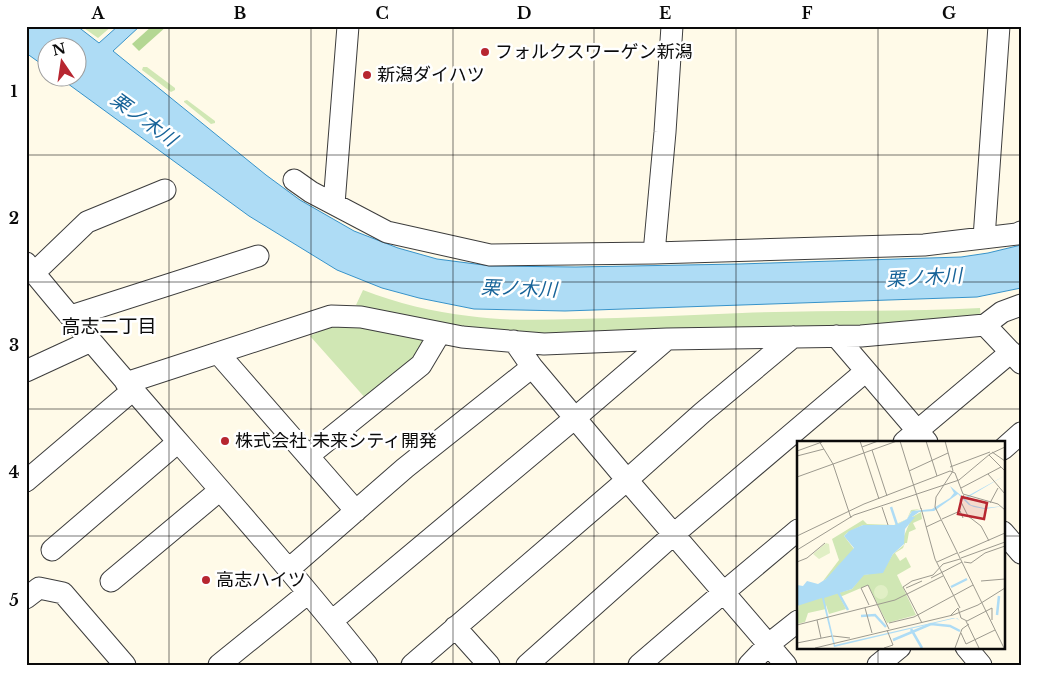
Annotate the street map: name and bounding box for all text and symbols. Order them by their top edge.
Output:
text: A [91,3,106,23]
text: B [234,3,247,23]
text: C [375,3,389,23]
text: D [517,3,531,23]
text: E [659,3,671,23]
text: F [801,3,813,23]
text: G [942,3,956,23]
north arrow [38,38,88,88]
text: N [51,39,68,60]
place label: フォルクスワーゲン新潟 [495,41,692,63]
marker: フォルクスワーゲン新潟 [479,46,491,58]
place label: 新潟ダイハツ [377,64,485,86]
marker: 新潟ダイハツ [361,69,373,81]
text: 1 [11,81,18,101]
water label: 栗ノ木川 [106,88,183,152]
text: 2 [9,208,19,228]
water label: 栗ノ木川 [885,264,965,291]
water label: 栗ノ木川 [481,276,559,301]
district label: 高志二丁目 [61,315,157,338]
text: 3 [9,335,19,355]
place label: 株式会社 未来シティ開発 [235,430,437,452]
marker: 株式会社 未来シティ開発 [219,435,231,447]
inset map [797,441,1004,648]
text: 4 [9,462,19,482]
place label: 高志ハイツ [216,569,306,591]
marker: 高志ハイツ [200,574,212,586]
text: 5 [9,590,19,610]

